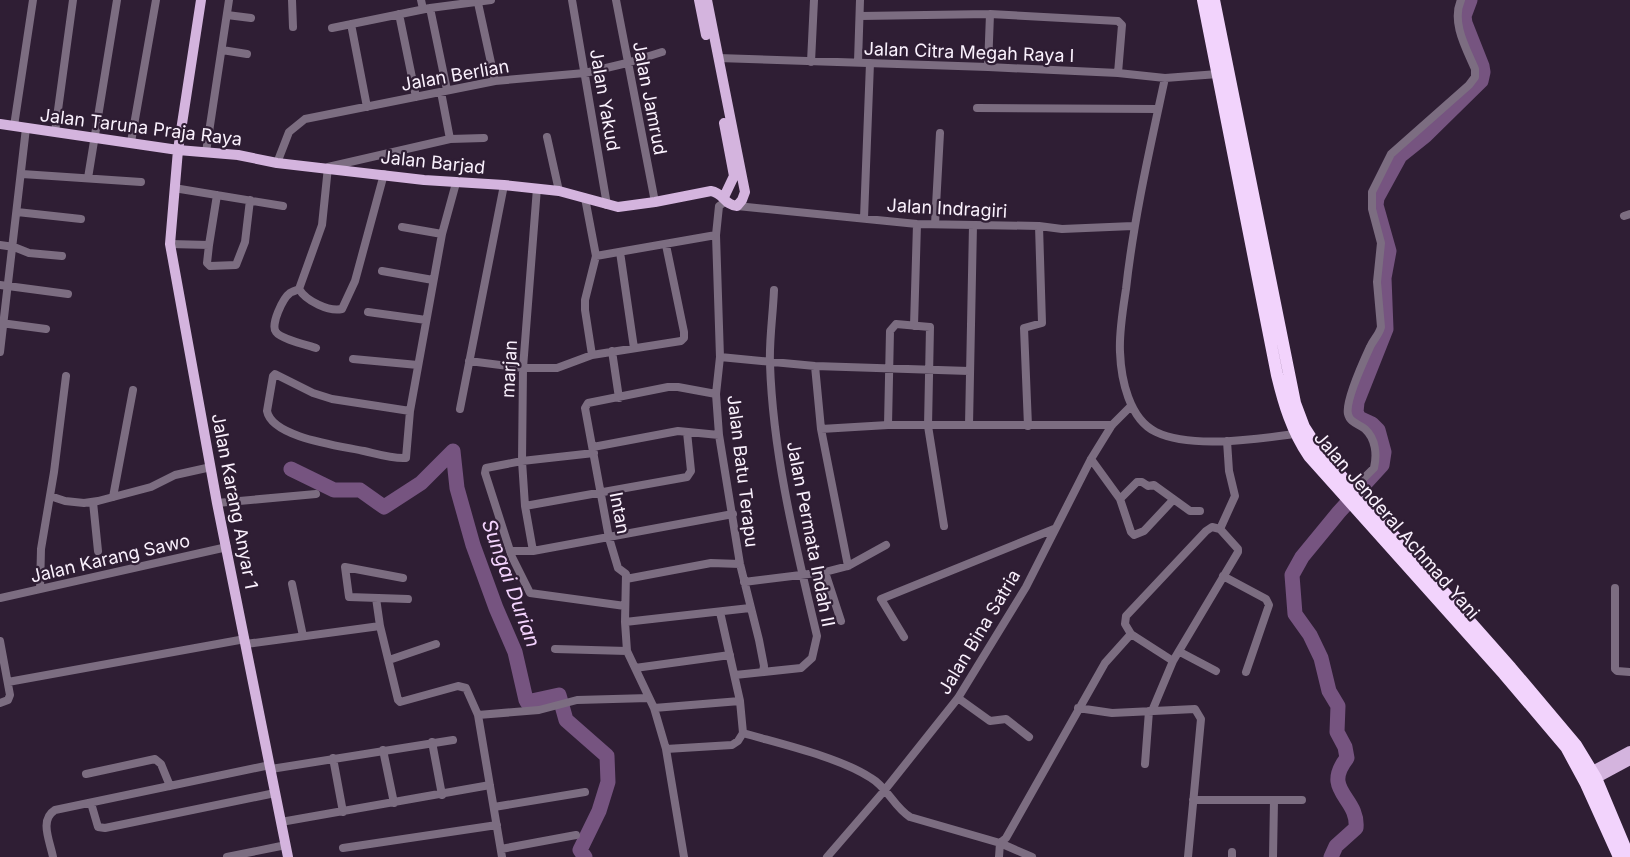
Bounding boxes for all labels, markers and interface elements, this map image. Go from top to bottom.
street label: Jalan Citra Megah Raya I [863,38,1075,66]
street label: Jalan Jamrud [629,39,671,157]
street label: Jalan Yakud [586,47,624,153]
street label: Jalan Berlian [399,55,511,95]
street label: Jalan Taruna Praja Raya [39,104,243,150]
street label: Jalan Barjad [380,146,486,178]
street label: Jalan Indragiri [886,194,1008,222]
street label: marjan [497,339,521,399]
street label: Jalan Batu Terapu [723,394,763,548]
street label: Jalan Karang Anyar 1 [208,411,262,591]
street label: Jalan Jenderal Achmad Yani [1310,427,1484,623]
street label: Jalan Permata Indah II [783,439,839,629]
street label: Intan [606,490,634,536]
water label: Sungai Durian [477,516,545,650]
street label: Jalan Karang Sawo [28,529,192,587]
street label: Jalan Bina Satria [934,566,1024,698]

